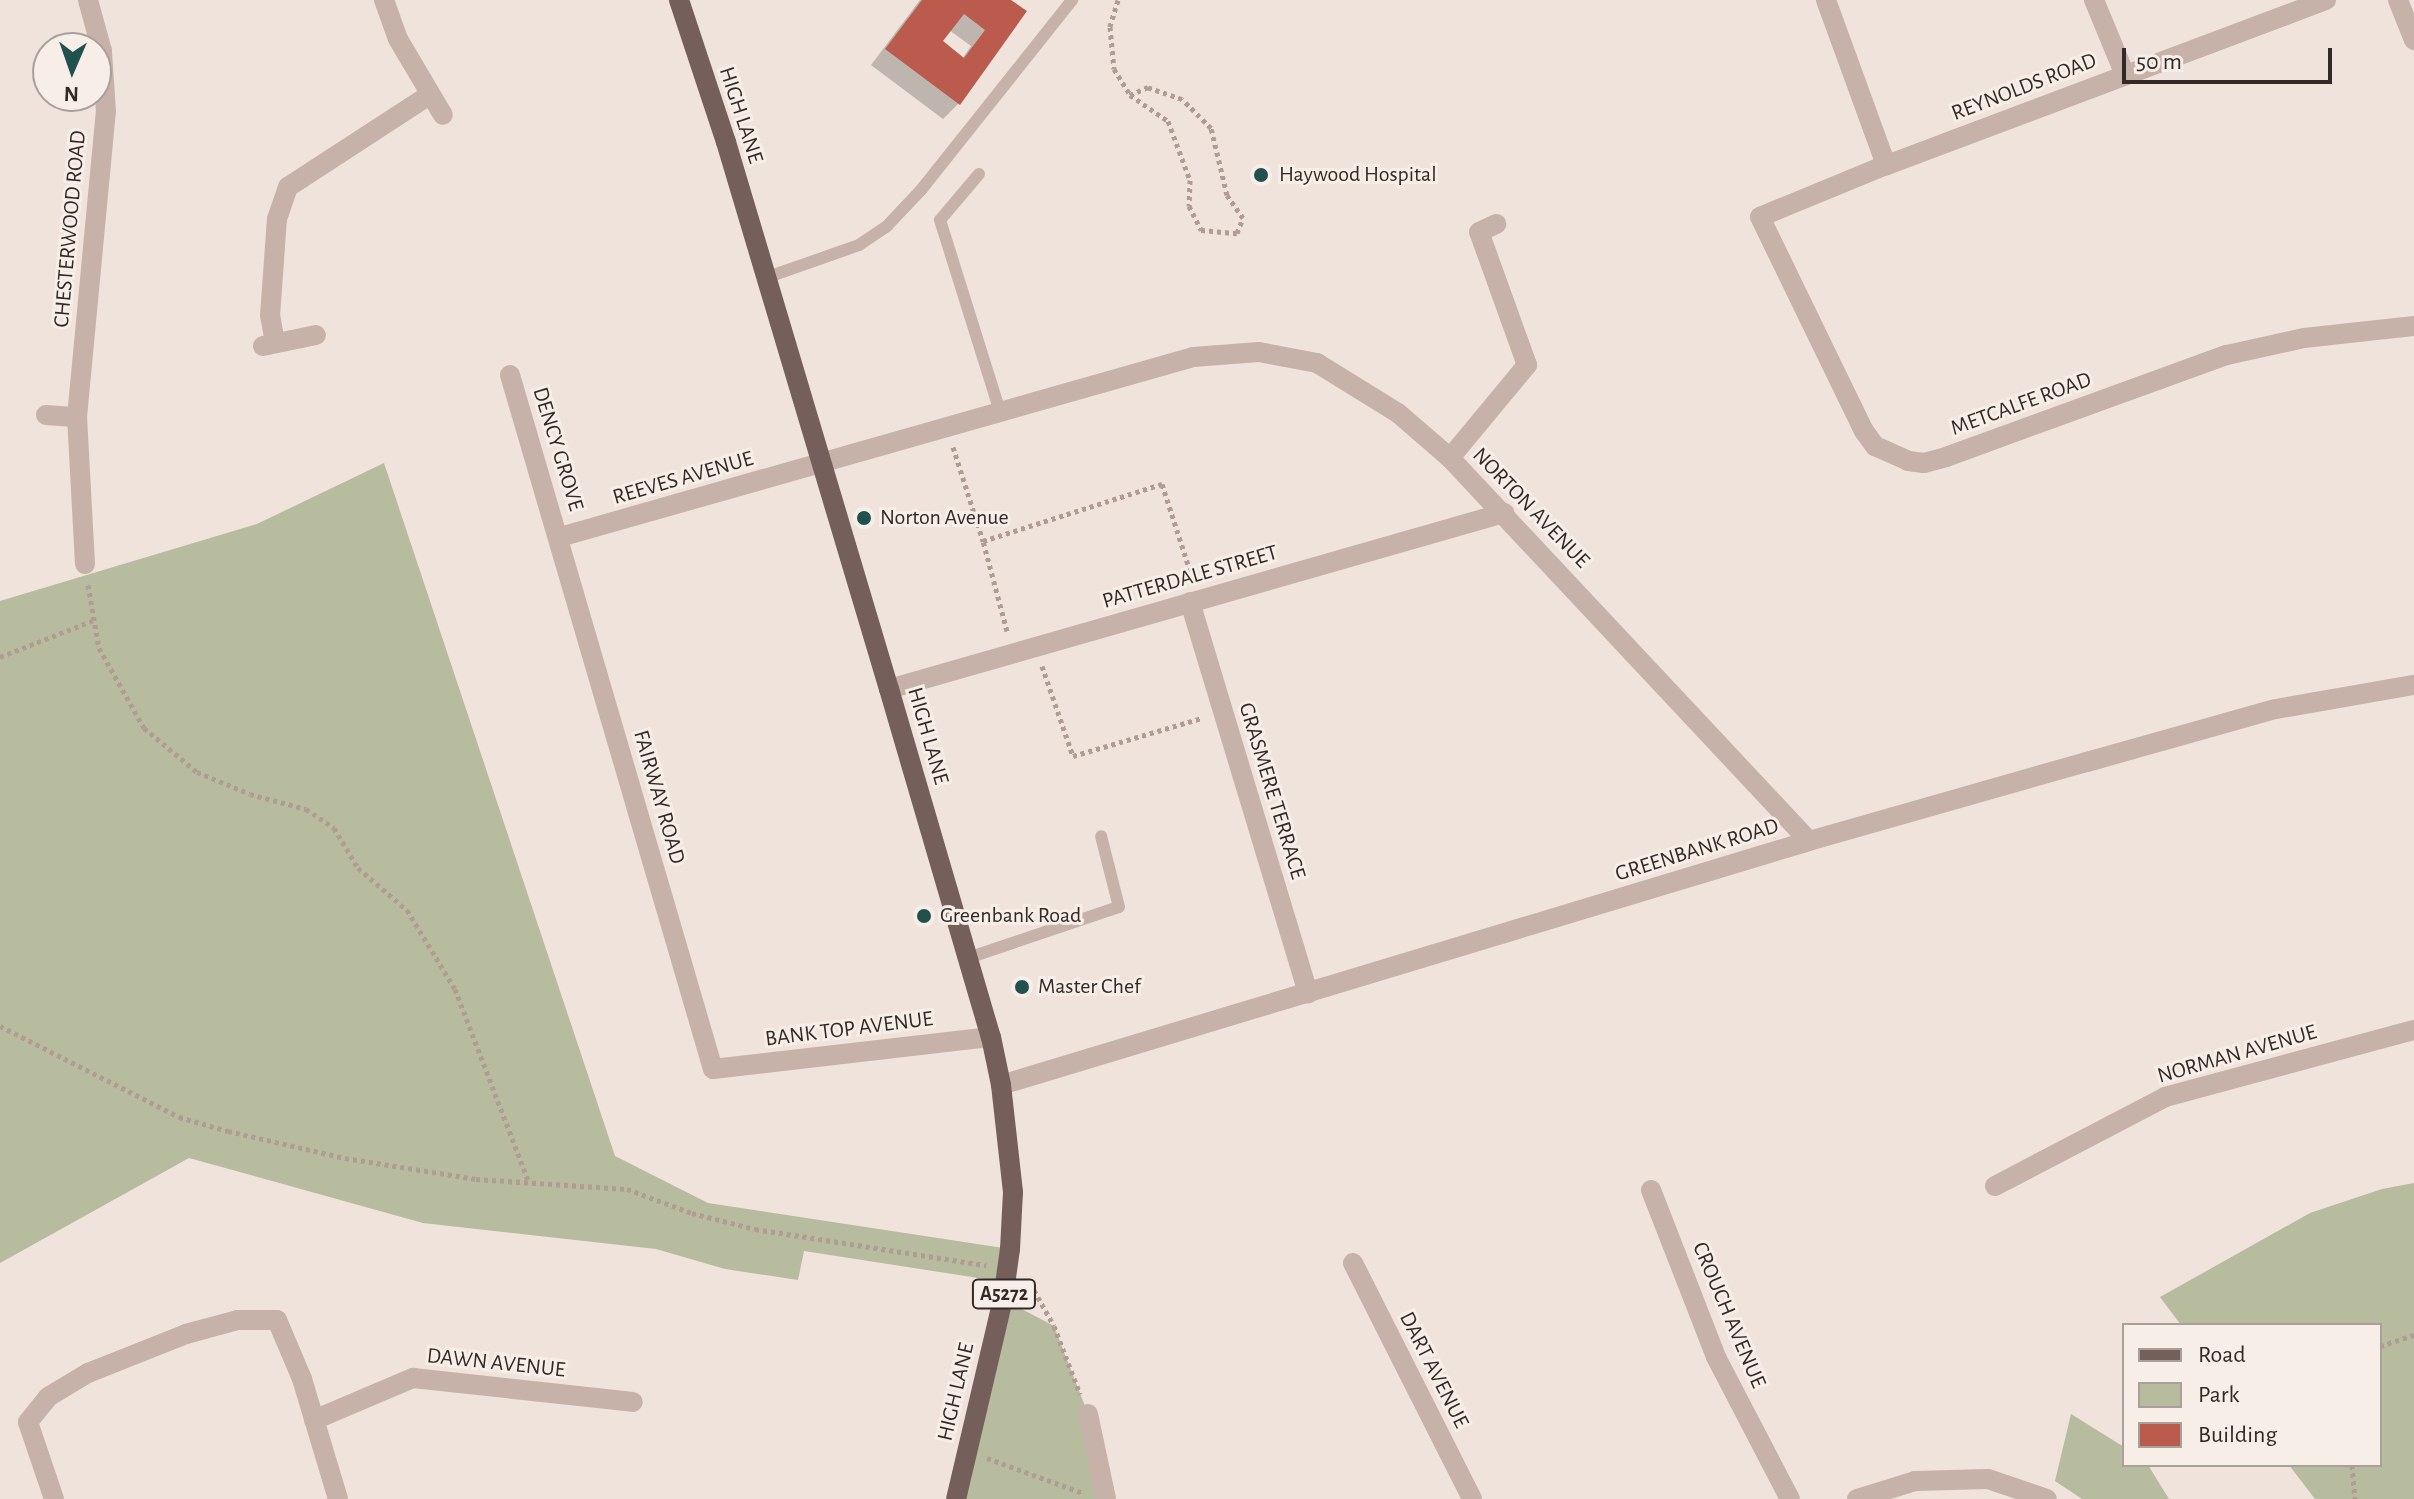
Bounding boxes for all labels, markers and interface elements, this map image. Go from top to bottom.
north arrow [32,32,112,112]
scale bar [2126,32,2336,82]
street label: REYNOLDS ROAD [1948,47,2100,127]
text: 50 m [2136,50,2182,74]
street label: HIGH LANE [713,63,769,167]
text: N [63,83,79,105]
street label: CHESTERWOOD ROAD [48,129,92,329]
place label: Haywood Hospital [1279,162,1437,188]
marker: Haywood Hospital [1250,164,1272,186]
street label: METCALFE ROAD [1947,366,2095,442]
street label: DENCY GROVE [527,384,589,514]
street label: NORTON AVENUE [1467,442,1595,574]
street label: REEVES AVENUE [610,445,756,511]
place label: Norton Avenue [880,505,1009,531]
marker: Norton Avenue [855,509,873,527]
street label: PATTERDALE STREET [1099,539,1281,615]
street label: HIGH LANE [902,684,954,788]
street label: GRASMERE TERRACE [1233,700,1311,882]
street label: FAIRWAY ROAD [627,727,691,867]
street label: GREENBANK ROAD [1612,813,1782,887]
place label: Greenbank Road [940,903,1082,929]
marker: Greenbank Road [915,907,933,925]
place label: Master Chef [1038,974,1141,1000]
marker: Master Chef [1013,978,1031,996]
street label: BANK TOP AVENUE [764,1006,934,1052]
street label: NORMAN AVENUE [2154,1019,2320,1089]
street label: CROUCH AVENUE [1686,1238,1772,1392]
road number: A5272 [970,1278,1038,1310]
street label: DART AVENUE [1393,1307,1475,1433]
legend [2122,1323,2382,1467]
street label: HIGH LANE [932,1340,980,1444]
street label: DAWN AVENUE [425,1343,567,1383]
text: Road [2198,1343,2246,1367]
text: Park [2198,1383,2239,1407]
text: Building [2198,1423,2277,1447]

